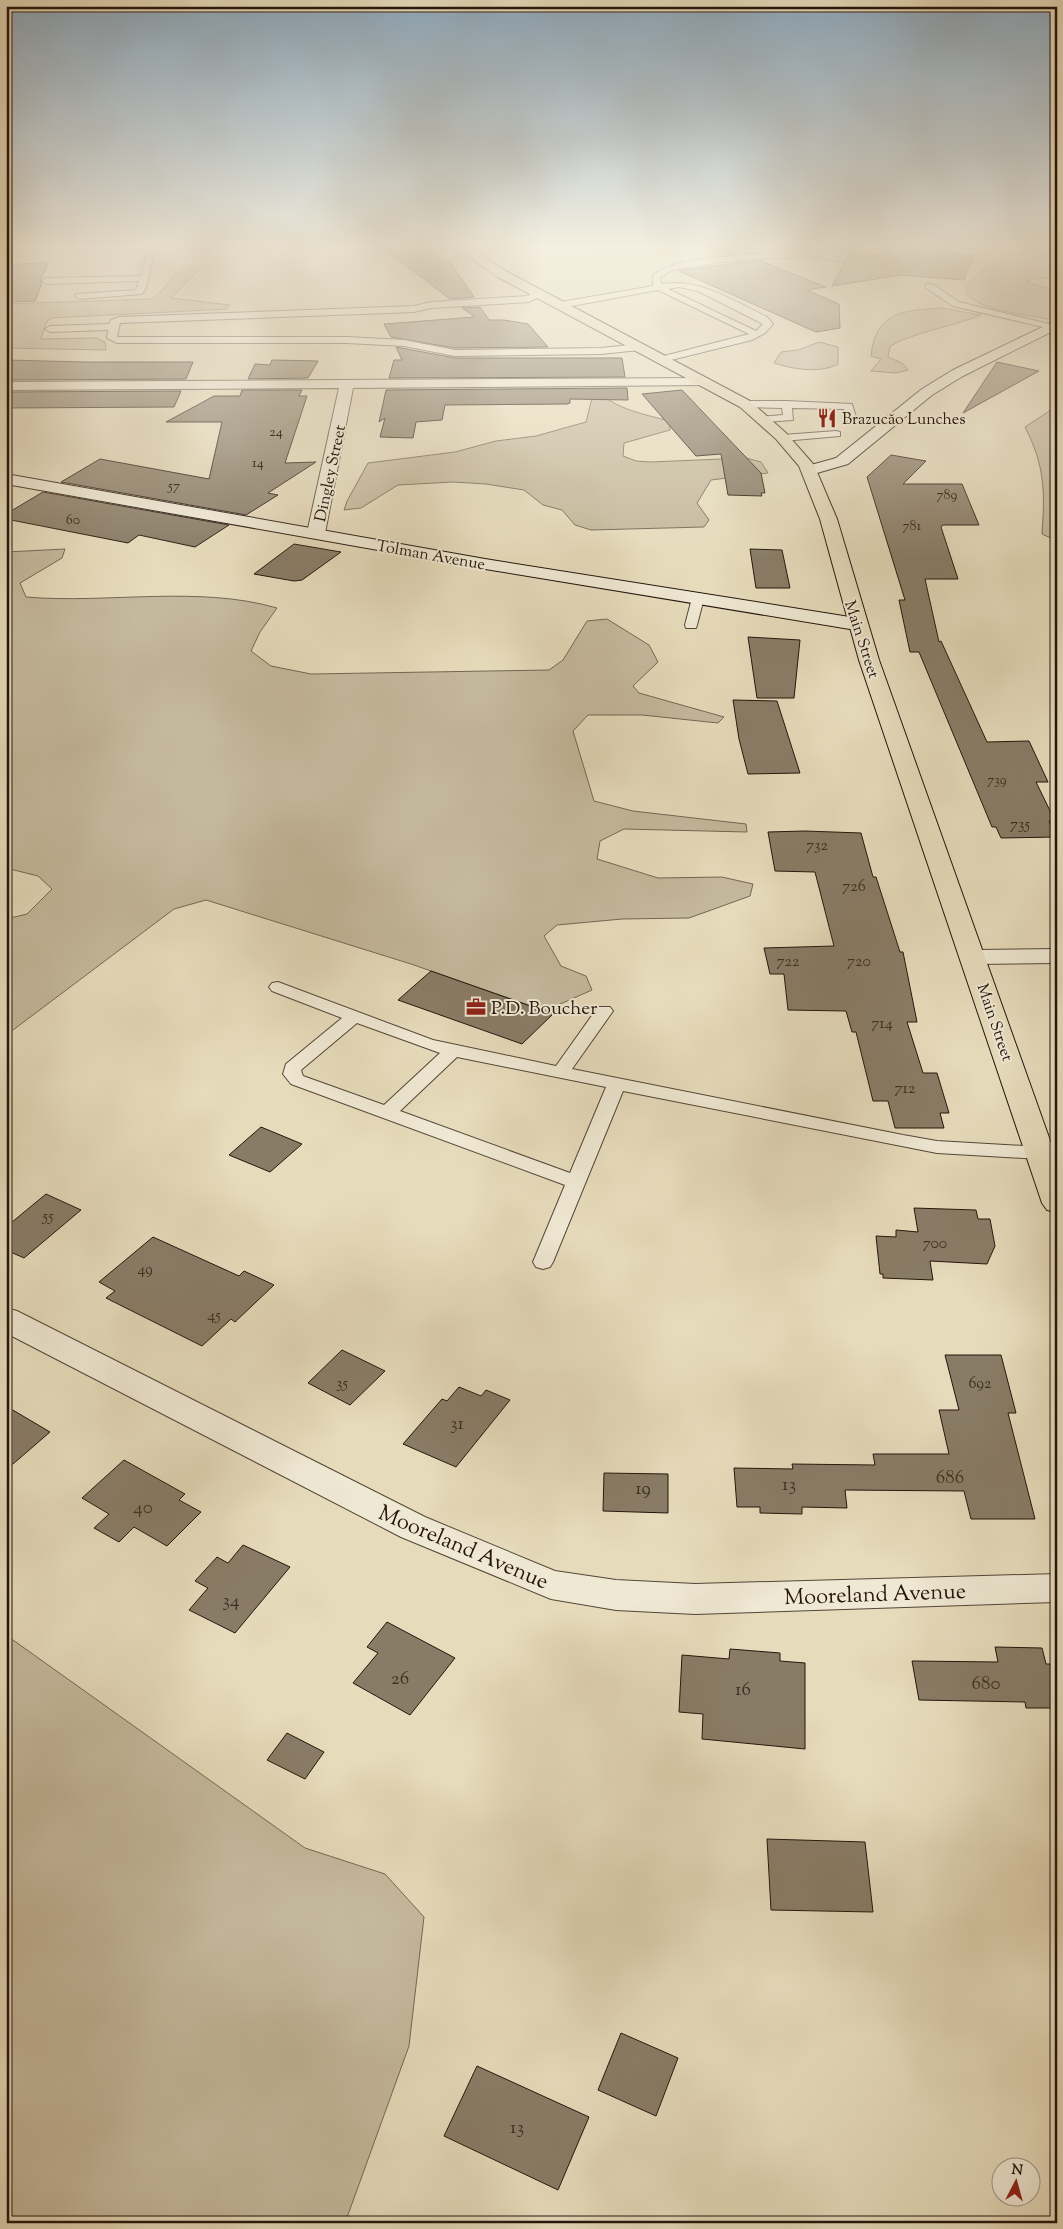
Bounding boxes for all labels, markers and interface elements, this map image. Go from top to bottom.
restaurant icon: Brazucăo Lunches [816,407,838,429]
place label: Brazucăo Lunches [842,409,966,432]
street label: Dingley Street [310,422,353,524]
house number: 24 [269,423,283,443]
house number: 14 [252,454,264,474]
house number: 57 [167,477,180,497]
house number: 789 [937,486,958,506]
house number: 60 [66,511,80,531]
house number: 781 [903,517,922,537]
street label: Tolman Avenue [374,536,487,577]
street label: Main Street [837,598,884,682]
house number: 739 [987,771,1007,791]
house number: 735 [1010,814,1031,837]
house number: 732 [806,835,828,858]
house number: 726 [842,876,866,899]
house number: 722 [777,951,800,974]
house number: 720 [847,951,871,974]
street label: Main Street [970,981,1018,1065]
office icon: P.D. Boucher [465,996,487,1018]
place label: P.D. Boucher [491,996,597,1023]
house number: 714 [871,1013,893,1036]
house number: 712 [895,1078,916,1101]
house number: 55 [41,1206,54,1229]
house number: 700 [923,1233,947,1256]
house number: 49 [137,1259,153,1282]
house number: 45 [207,1305,221,1328]
house number: 35 [336,1373,348,1396]
house number: 692 [968,1373,992,1396]
house number: 31 [450,1411,465,1438]
house number: 686 [936,1465,964,1492]
house number: 13 [782,1472,796,1499]
house number: 19 [635,1476,651,1503]
house number: 40 [133,1495,153,1522]
street label: Mooreland Avenue [373,1498,553,1599]
street label: Mooreland Avenue [784,1577,967,1615]
house number: 34 [222,1588,240,1615]
house number: 26 [391,1666,409,1693]
house number: 680 [972,1671,1001,1698]
house number: 16 [735,1677,751,1704]
house number: 13 [510,2115,524,2142]
north arrow [990,2156,1040,2206]
text: N [1011,2161,1024,2182]

